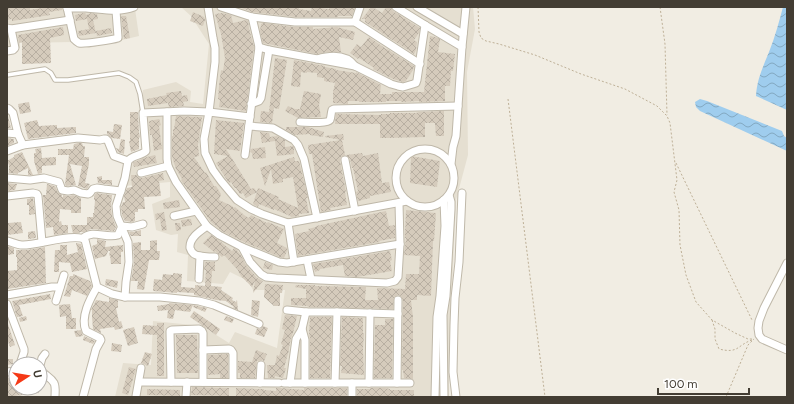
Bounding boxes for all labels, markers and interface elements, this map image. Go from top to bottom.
north arrow [8,356,48,396]
text: U [30,369,45,379]
scale bar [658,370,749,396]
text: 100 m [664,377,698,391]

